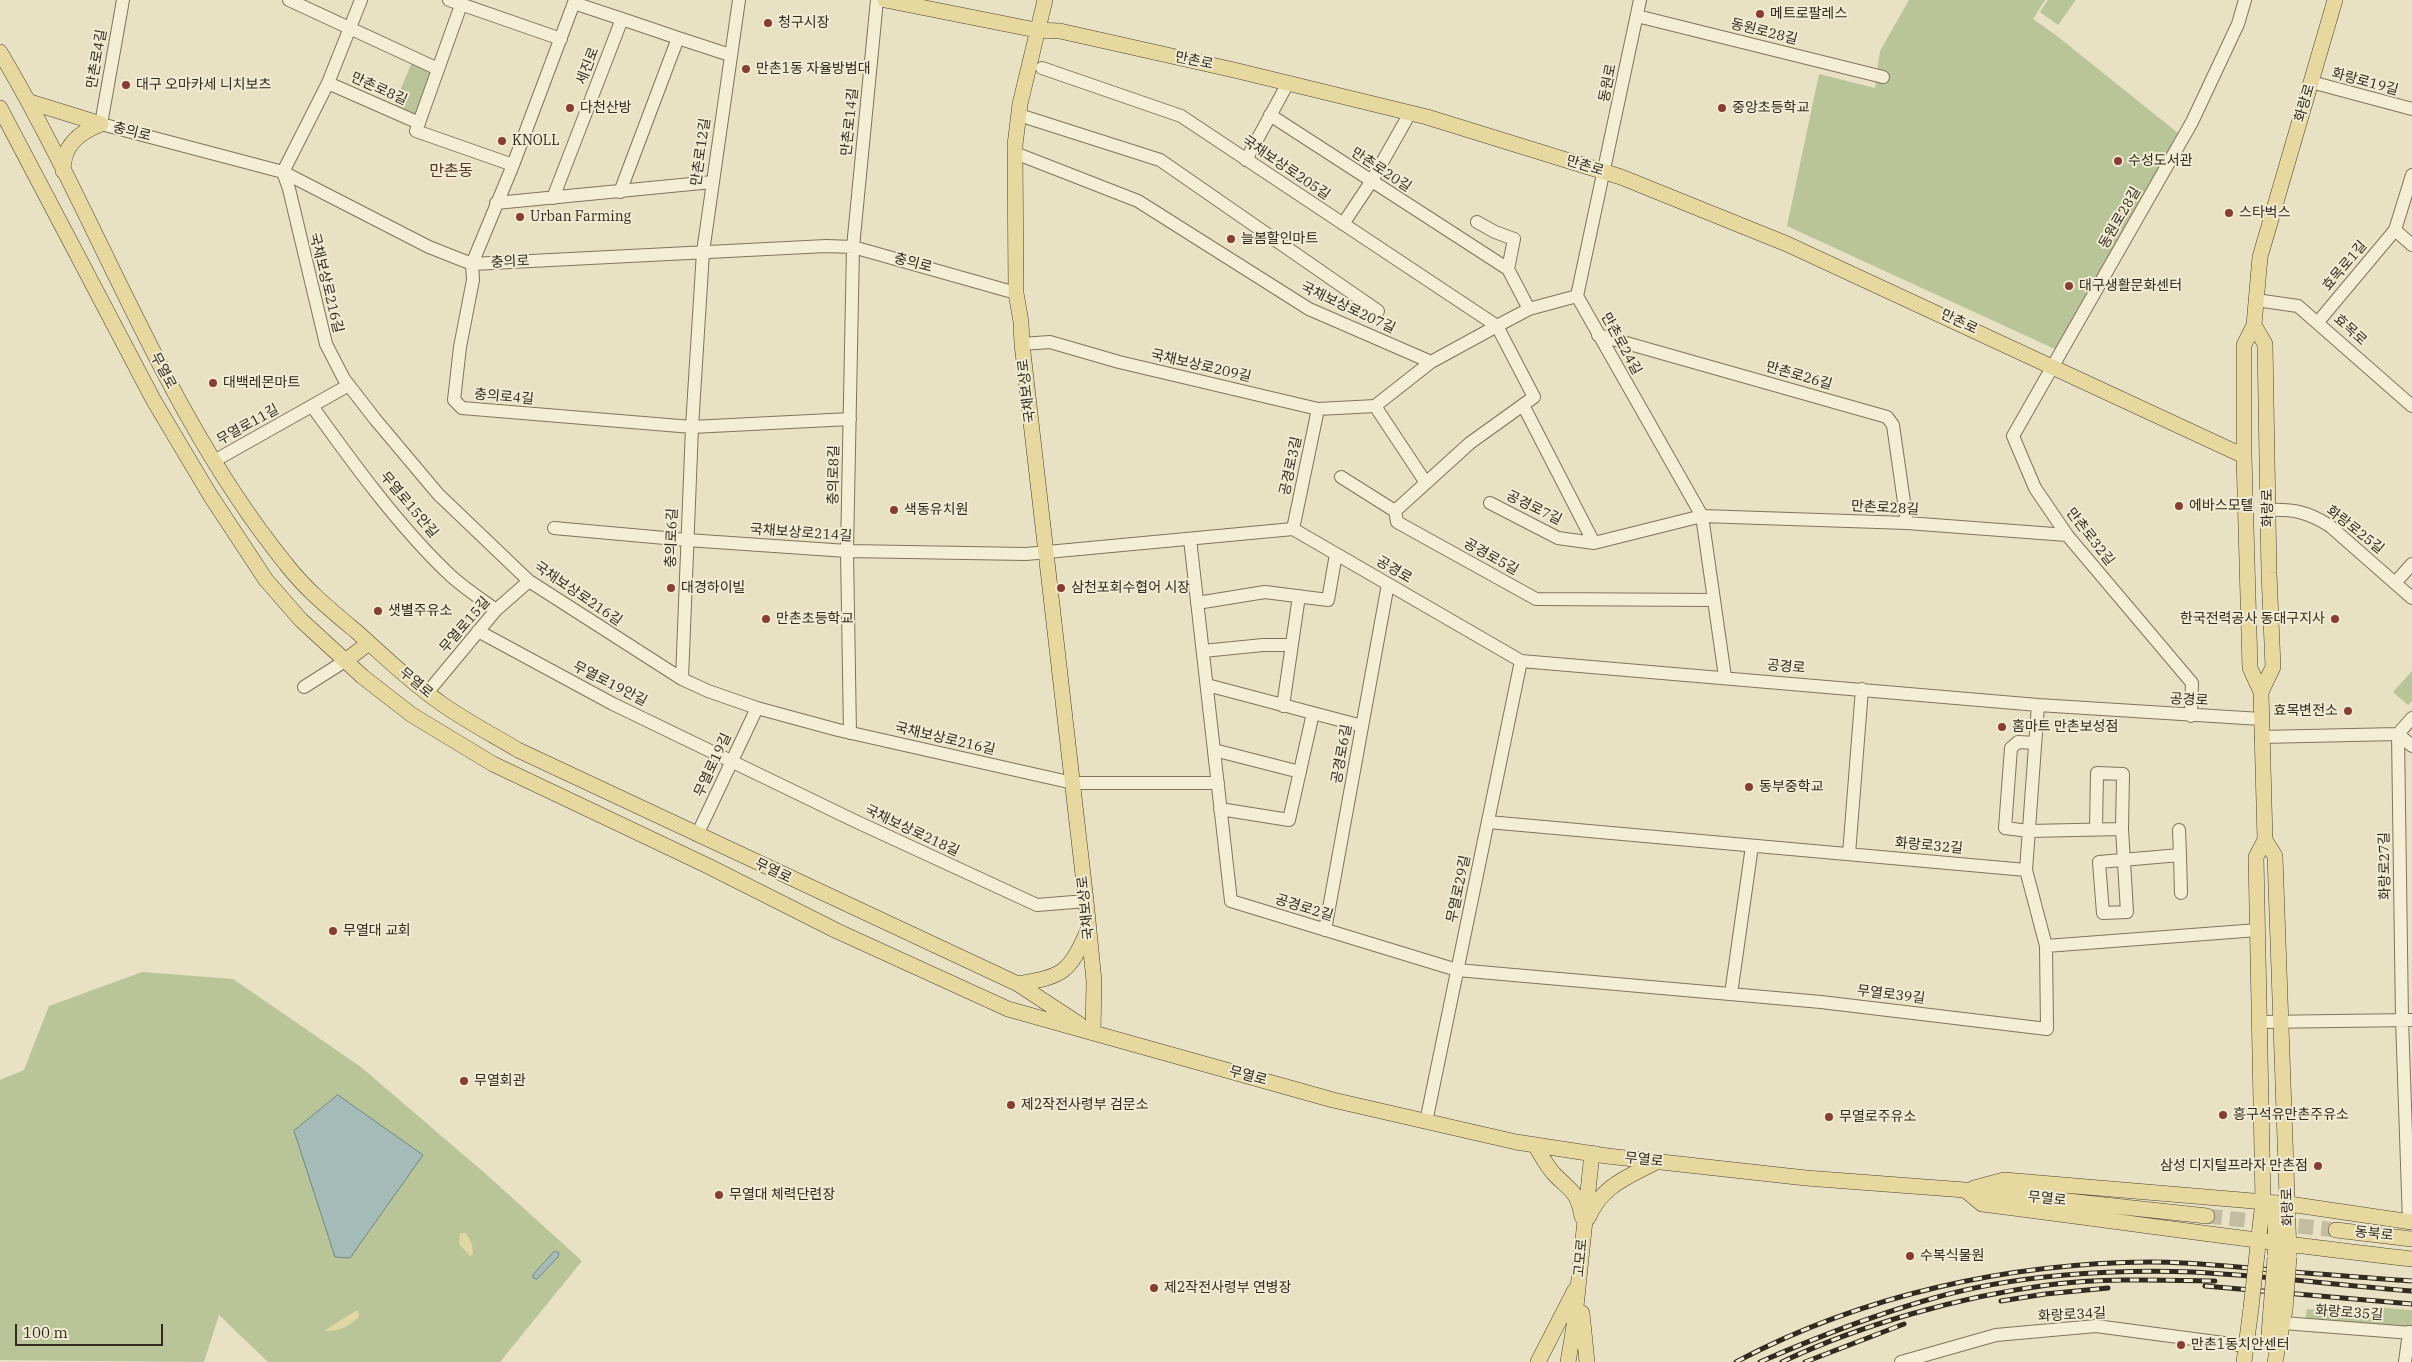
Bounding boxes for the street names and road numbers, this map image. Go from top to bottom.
street label: 동원로28길 [1729,16,1799,48]
street label: 만촌로4길 [84,28,110,90]
street label: 세진로 [573,45,603,87]
street label: 만촌로 [1173,49,1215,73]
street label: 동원로 [1596,62,1620,104]
street label: 화랑로19길 [2330,65,2400,99]
street label: 만촌로8길 [348,69,410,109]
street label: 화랑로 [2292,82,2318,124]
street label: 만촌로14길 [838,87,862,157]
street label: 만촌로12길 [688,117,714,187]
street label: 충의로 [111,119,153,145]
street label: 국채보상로205길 [1239,132,1333,204]
street label: 만촌로20길 [1348,144,1414,196]
street label: 만촌로 [1564,152,1606,180]
street label: 동원로28길 [2096,184,2144,252]
street label: 국채보상로216길 [305,231,347,335]
street label: 효목로1길 [2319,238,2371,294]
street label: 충의로 [892,250,934,276]
street label: 충의로 [490,253,530,271]
street label: 국채보상로207길 [1298,279,1398,337]
street label: 만촌로 [1938,306,1980,338]
street label: 만촌로24길 [1597,310,1645,378]
street label: 효목로 [2330,311,2370,349]
street label: 국채보상로209길 [1149,346,1253,386]
street label: 무열로 [147,350,179,392]
street label: 국채보상로 [1015,358,1039,424]
street label: 만촌로26길 [1764,359,1834,393]
street label: 충의로4길 [473,386,535,408]
street label: 무열로11길 [214,401,282,449]
street label: 공경로3길 [1277,435,1305,497]
street label: 충의로8길 [825,445,843,505]
street label: 무열로15안길 [376,468,442,542]
street label: 공경로7길 [1503,487,1565,529]
street label: 화랑로 [2259,489,2277,527]
street label: 만촌로28길 [1850,498,1920,518]
street label: 화랑로25길 [2323,502,2387,558]
street label: 만촌로32길 [2062,505,2118,569]
street label: 충의로6길 [663,508,681,568]
street label: 국채보상로214길 [749,521,853,545]
street label: 공경로5길 [1461,535,1521,579]
street label: 공경로 [1373,553,1415,587]
street label: 국채보상로216길 [531,558,625,630]
street label: 무열로15길 [436,594,494,656]
street label: 공경로 [1766,657,1806,677]
street label: 무열로19안길 [570,658,650,710]
street label: 무열로 [396,664,436,702]
street label: 공경로 [2169,691,2209,709]
street label: 국채보상로216길 [893,719,997,759]
street label: 공경로6길 [1329,723,1355,785]
street label: 무열로19길 [691,730,735,800]
street label: 국채보상로218길 [862,802,962,860]
street label: 화랑로27길 [2376,832,2394,900]
street label: 화랑로32길 [1894,835,1964,857]
street label: 무열로29길 [1444,854,1474,924]
street label: 무열로 [752,855,794,887]
street label: 국채보상로 [1074,875,1098,941]
street label: 공경로2길 [1273,891,1335,925]
street label: 무열로39길 [1856,982,1926,1008]
street label: 무열로 [1227,1063,1269,1089]
street label: 무열로 [1624,1150,1664,1170]
street label: 화랑로 [2279,1187,2297,1227]
street label: 무열로 [2027,1189,2067,1209]
street label: 동북로 [2354,1224,2394,1244]
street label: 고모로 [1571,1238,1591,1278]
street label: 화랑로35길 [2314,1302,2384,1324]
street label: 화랑로34길 [2037,1305,2107,1325]

